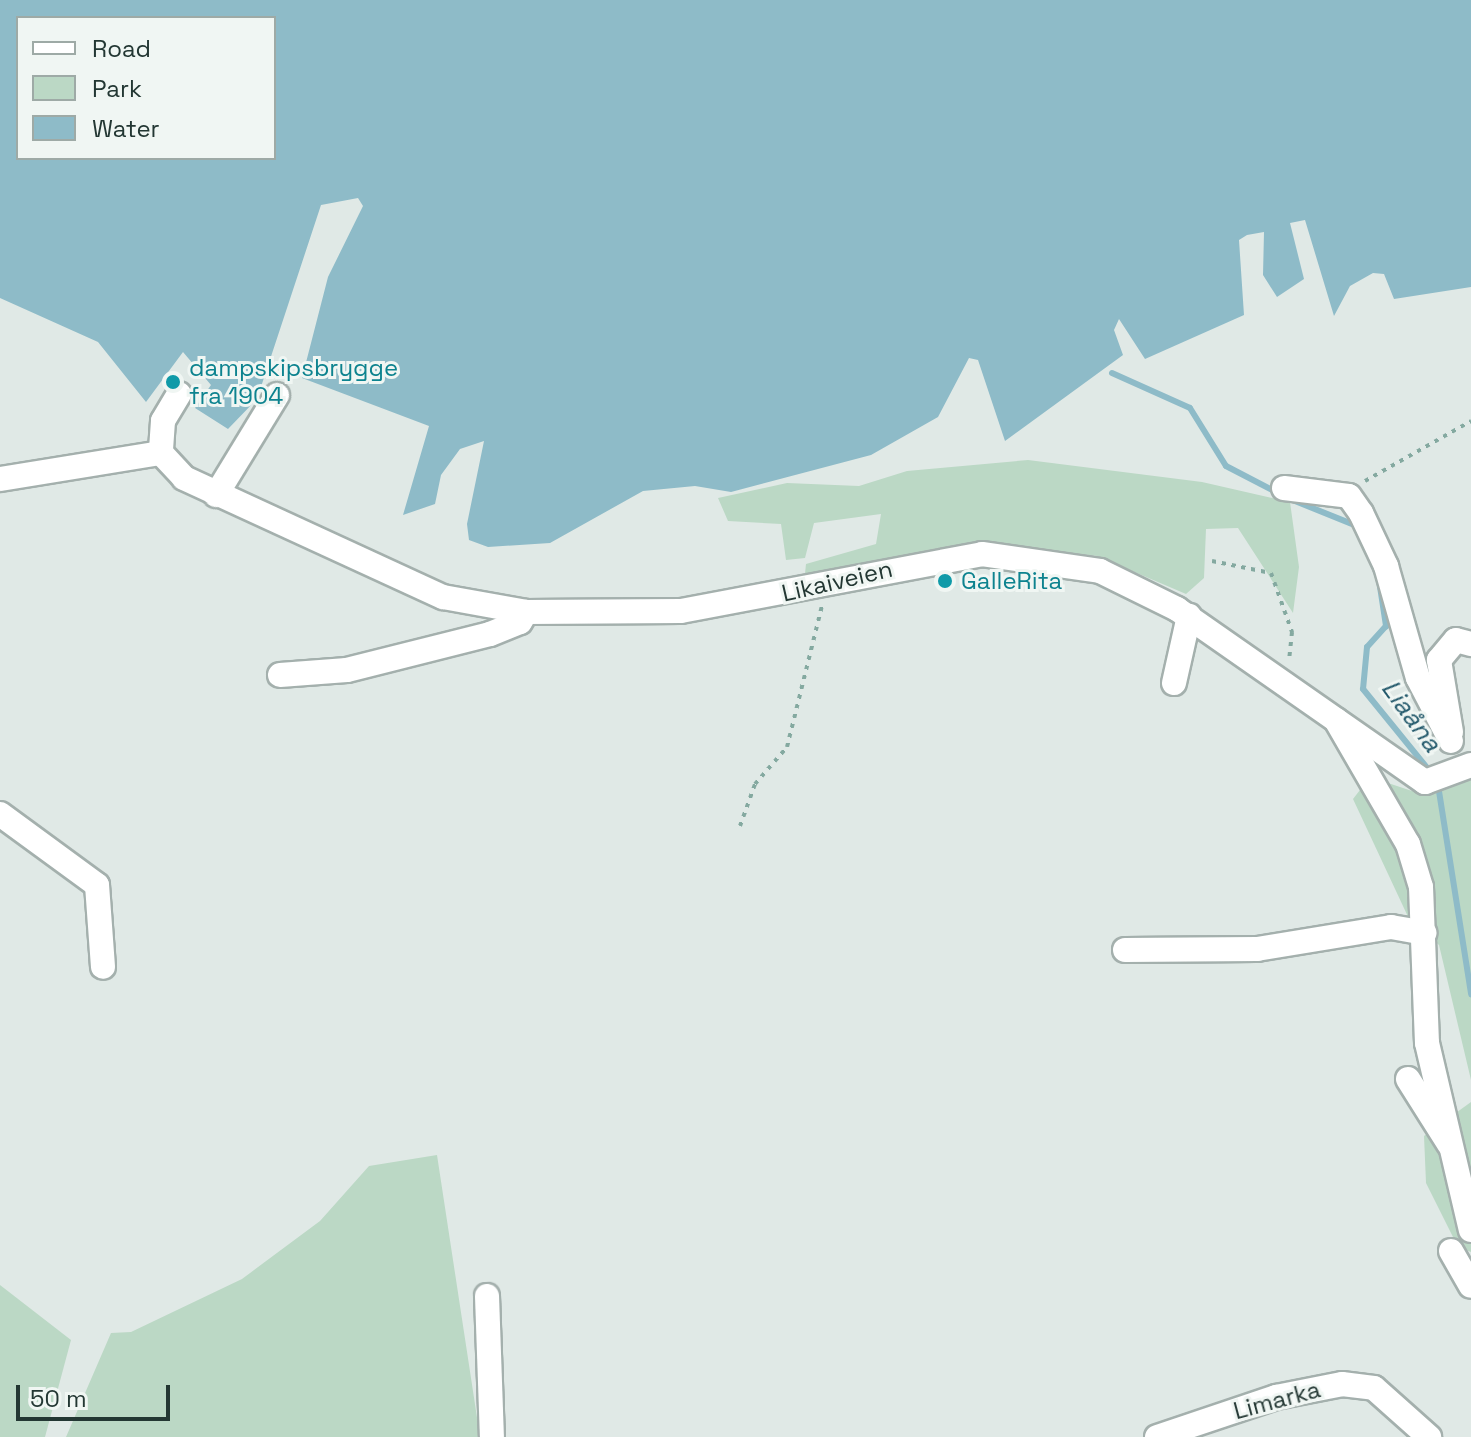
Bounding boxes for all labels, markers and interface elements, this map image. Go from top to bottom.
legend [16,16,276,160]
text: Road [92,33,151,64]
text: Park [92,73,142,104]
text: Water [92,113,160,144]
place label: dampskipsbrygge fra 1904 [189,354,398,410]
marker: dampskipsbrygge fra 1904 [164,373,182,391]
street label: Likaiveien [779,554,895,608]
place label: GalleRita [961,567,1062,595]
marker: GalleRita [936,572,954,590]
water label: Liaåna [1374,674,1448,758]
scale bar [20,1369,174,1419]
street label: Limarka [1230,1375,1324,1425]
text: 50 m [30,1383,87,1414]

